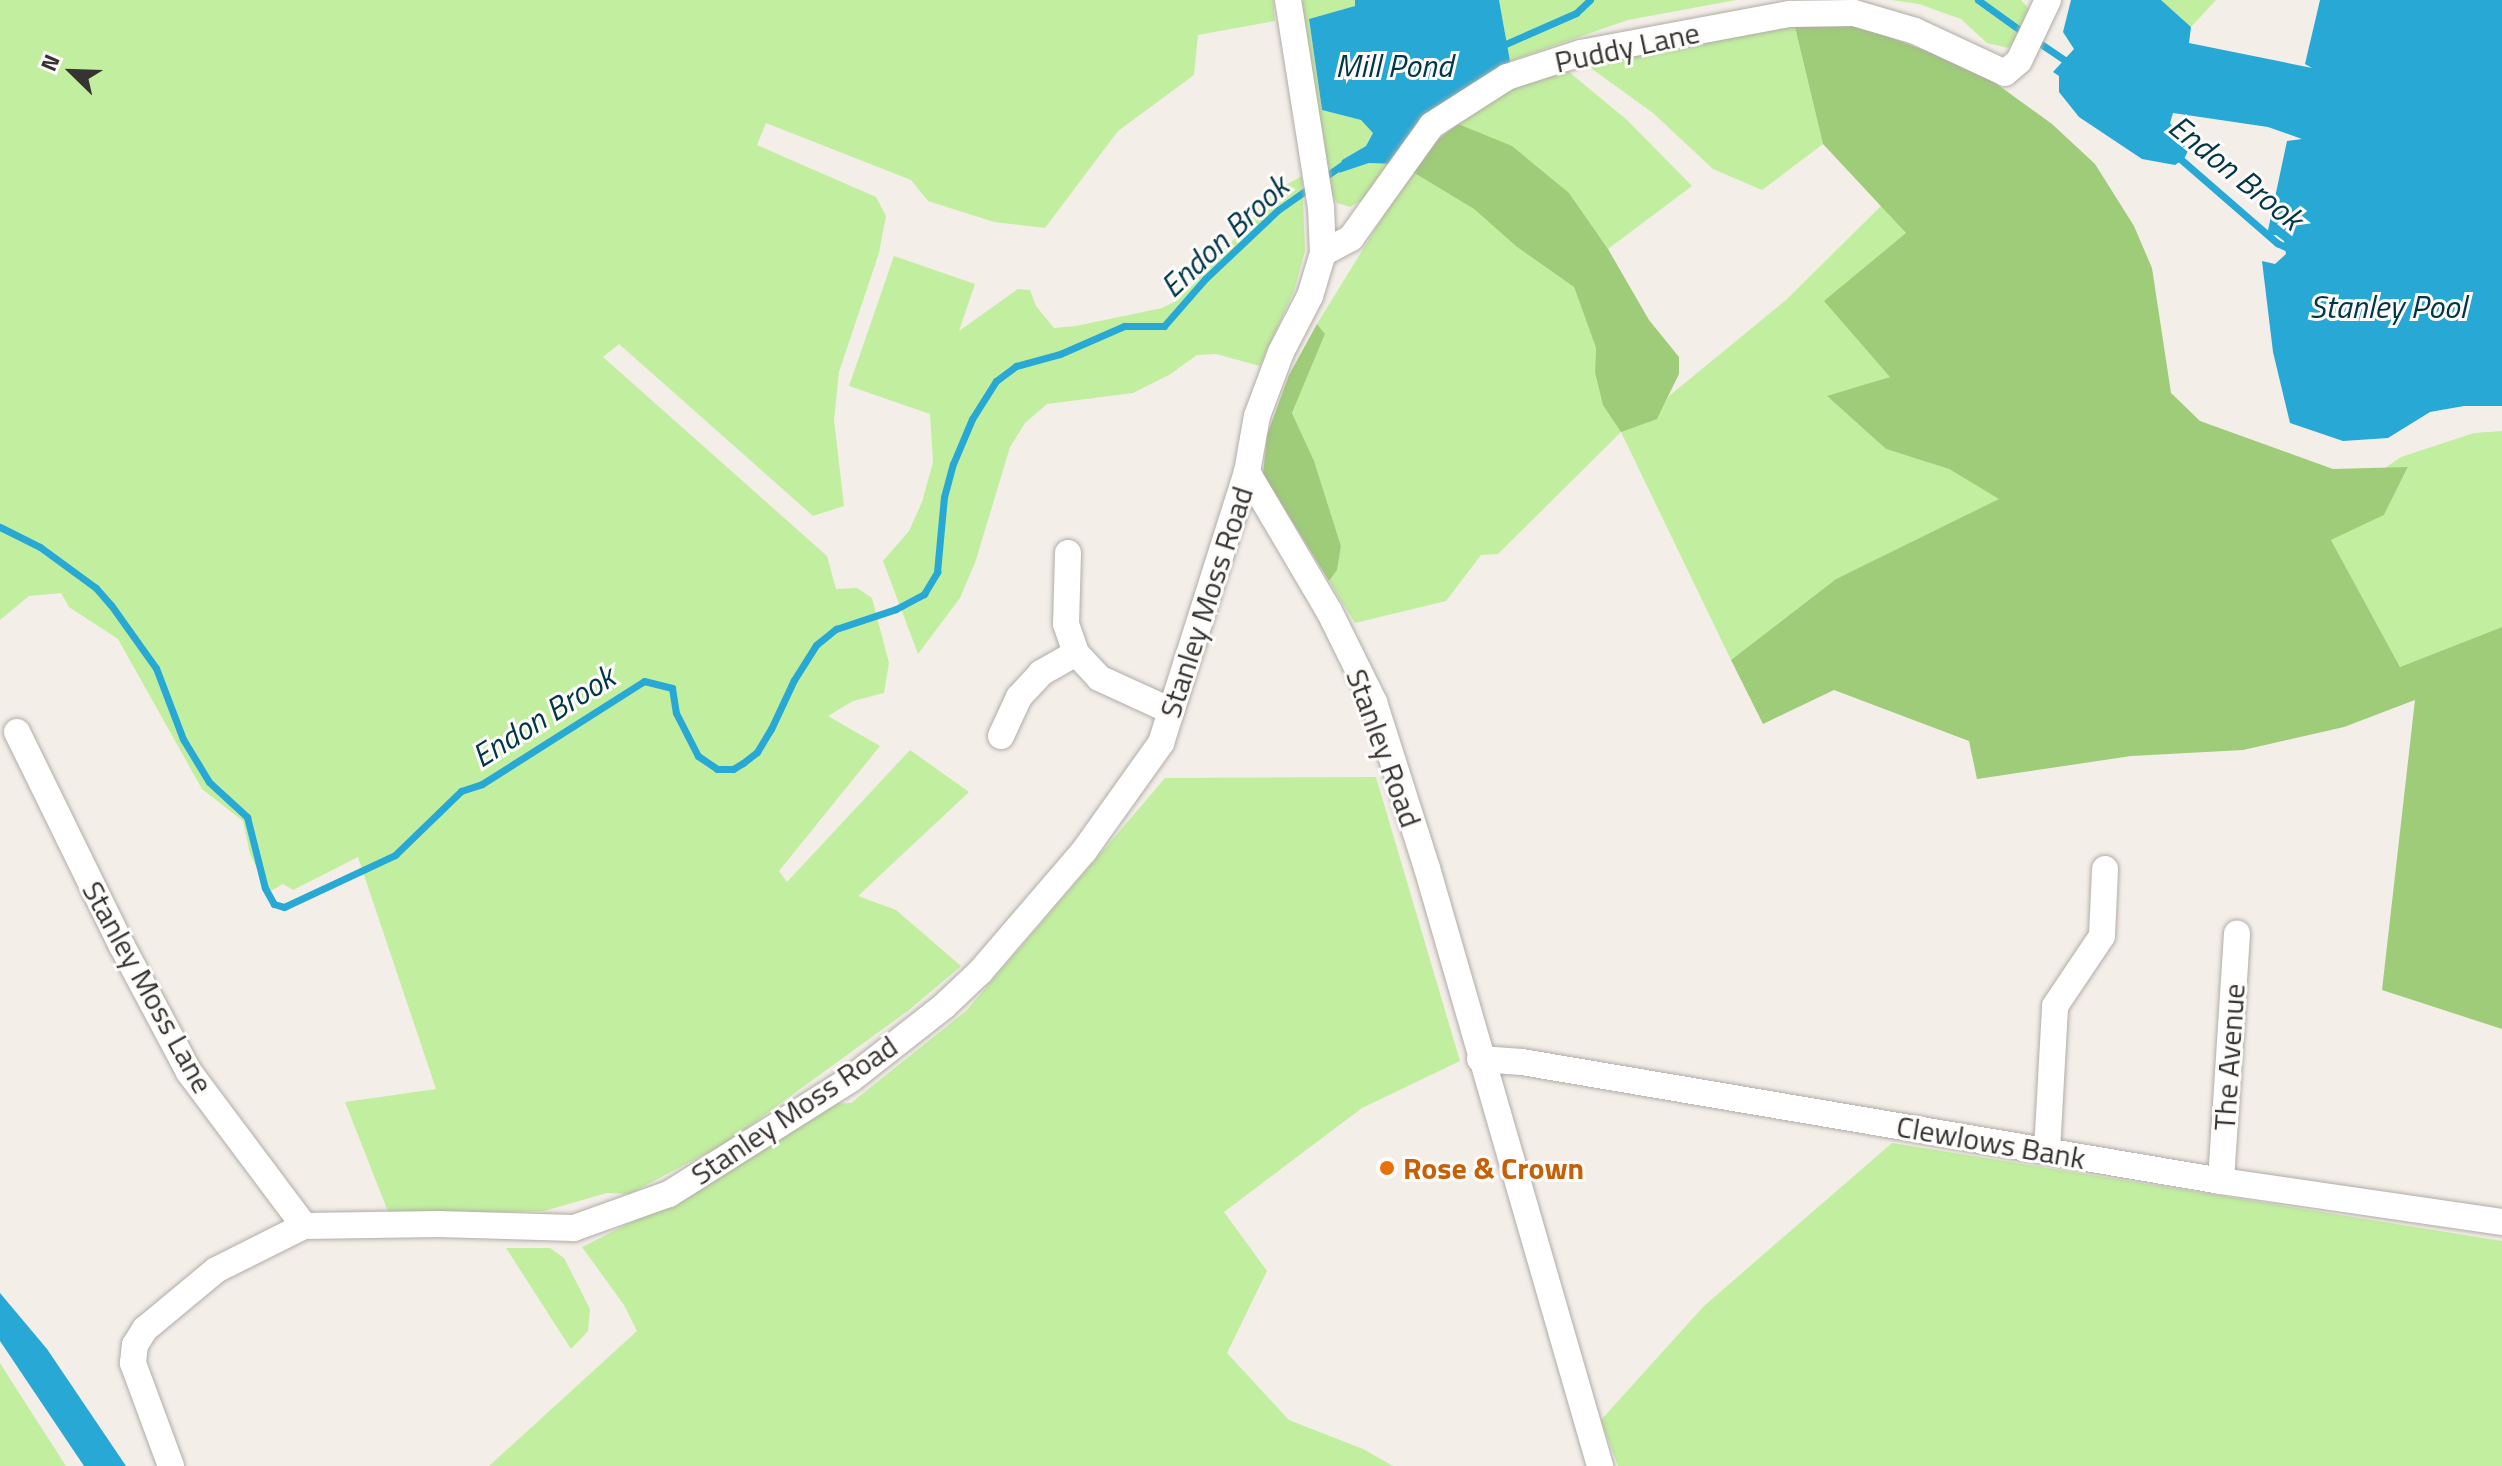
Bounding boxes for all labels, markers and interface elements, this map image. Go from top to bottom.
street label: Puddy Lane [1551,14,1703,80]
north arrow [32,32,112,112]
water label: Mill Pond [1335,46,1453,84]
text: N [31,49,69,76]
water label: Endon Brook [2161,106,2311,238]
water label: Endon Brook [1152,167,1296,305]
water label: Stanley Pool [2310,287,2466,325]
street label: Stanley Moss Road [1152,482,1260,722]
water label: Endon Brook [465,657,621,775]
street label: Stanley Road [1339,664,1429,832]
street label: Stanley Moss Lane [75,875,221,1099]
street label: The Avenue [2206,982,2252,1132]
street label: Stanley Moss Road [684,1028,904,1192]
street label: Clewlows Bank [1894,1108,2088,1176]
place label: Rose & Crown [1403,1150,1584,1186]
marker: Rose & Crown [1378,1159,1396,1177]

